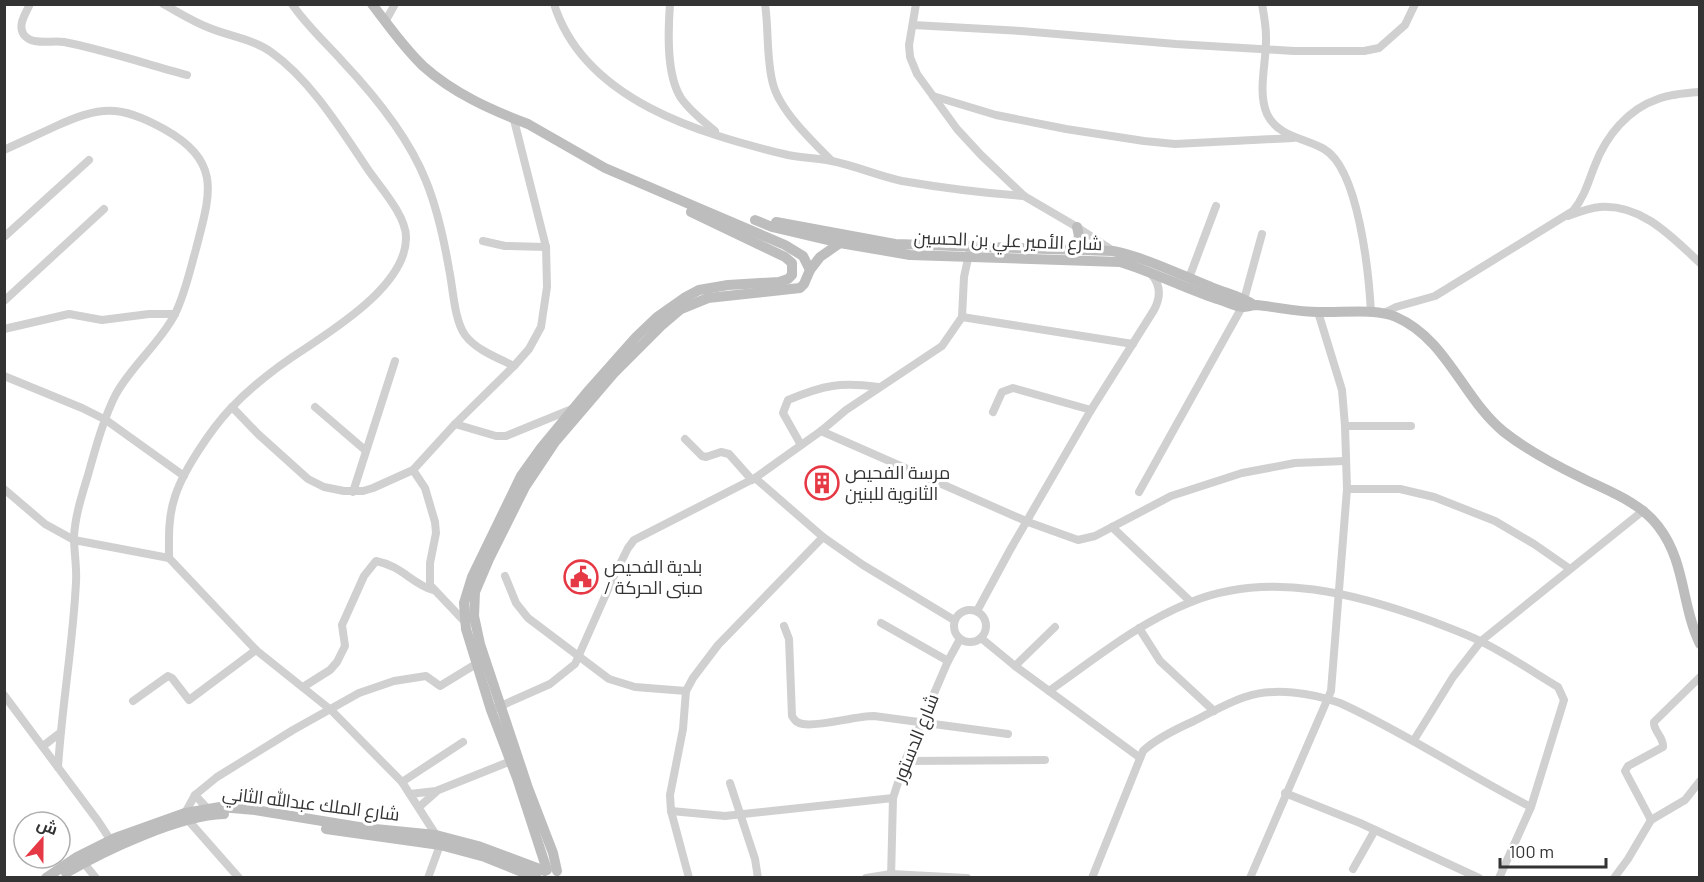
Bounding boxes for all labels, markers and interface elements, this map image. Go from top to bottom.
street label: شارع الأمير علي بن الحسين [913,226,1103,258]
place label: مرسة الفحيص الثانوية للبنين [845,461,950,505]
building icon: مرسة الفحيص الثانوية للبنين [804,465,840,501]
place label: بلدية الفحيص / مبنى الحركة [604,555,703,599]
public building icon: بلدية الفحيص / مبنى الحركة [563,559,599,595]
street label: شارع الدستور [887,690,945,787]
street label: شارع الملك عبدالله الثاني [221,781,401,829]
north arrow [12,810,72,870]
text: ش [34,813,61,839]
scale bar [1500,831,1606,869]
text: 100 m [1509,840,1554,862]

